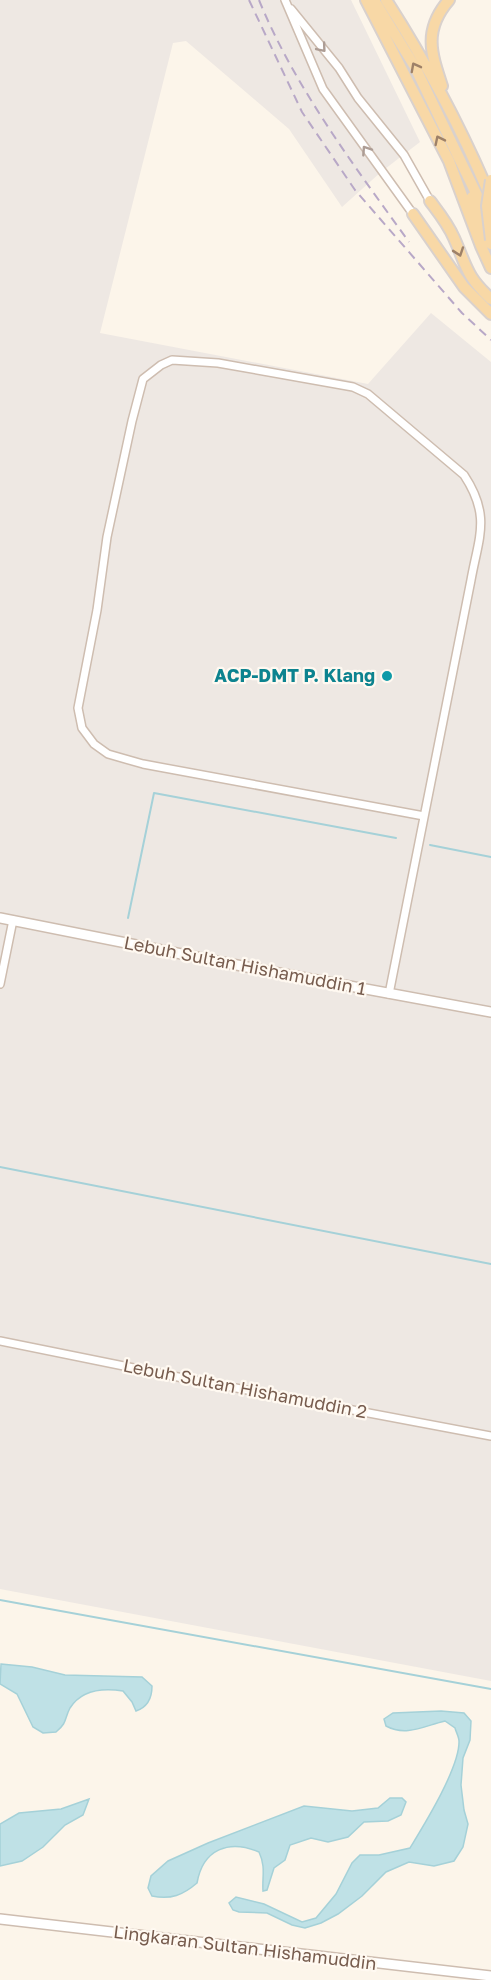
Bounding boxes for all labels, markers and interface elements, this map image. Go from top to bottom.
one-way arrow [315,41,326,52]
one-way arrow [410,62,422,73]
one-way arrow [434,135,446,146]
one-way arrow [362,146,373,157]
one-way arrow [452,246,464,257]
place label: ACP-DMT P. Klang [214,664,375,686]
marker: ACP-DMT P. Klang [380,669,394,683]
street label: Lebuh Sultan Hishamuddin 1 [122,931,368,999]
street label: Lebuh Sultan Hishamuddin 2 [121,1354,369,1422]
street label: Lingkaran Sultan Hishamuddin [112,1920,378,1974]

